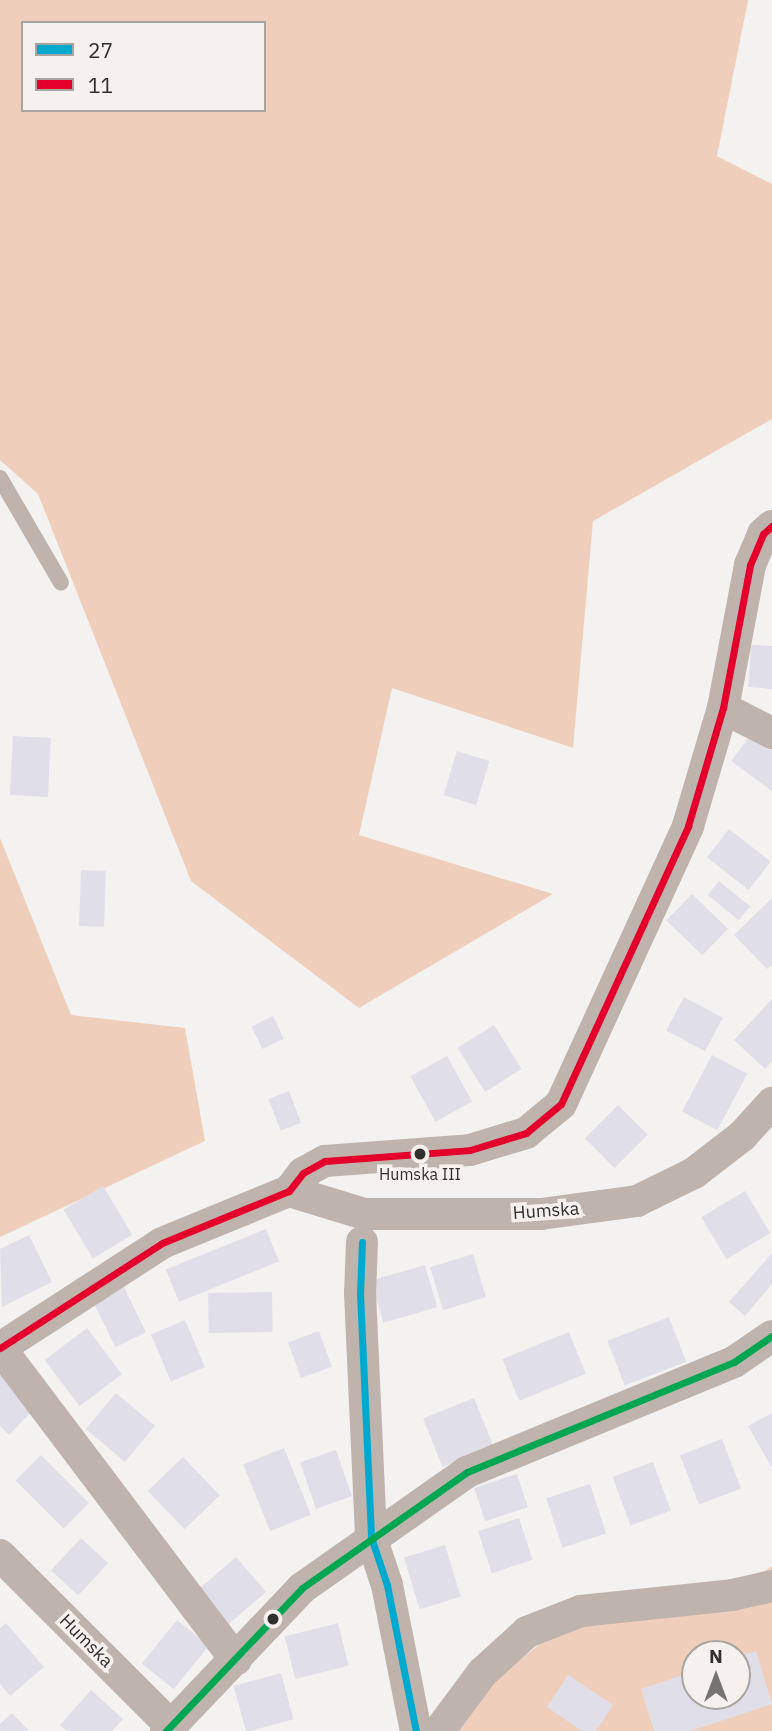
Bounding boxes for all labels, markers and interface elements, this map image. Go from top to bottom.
legend [21,21,266,112]
text: 27 [88,36,113,64]
text: 11 [88,71,113,99]
marker: Humska III [413,1147,427,1161]
place label: Humska III [379,1164,461,1184]
street label: Humska [512,1198,580,1224]
street label: Humska [55,1610,117,1672]
unlabelled marker [266,1612,280,1626]
north arrow [681,1640,751,1710]
text: N [709,1644,723,1668]

